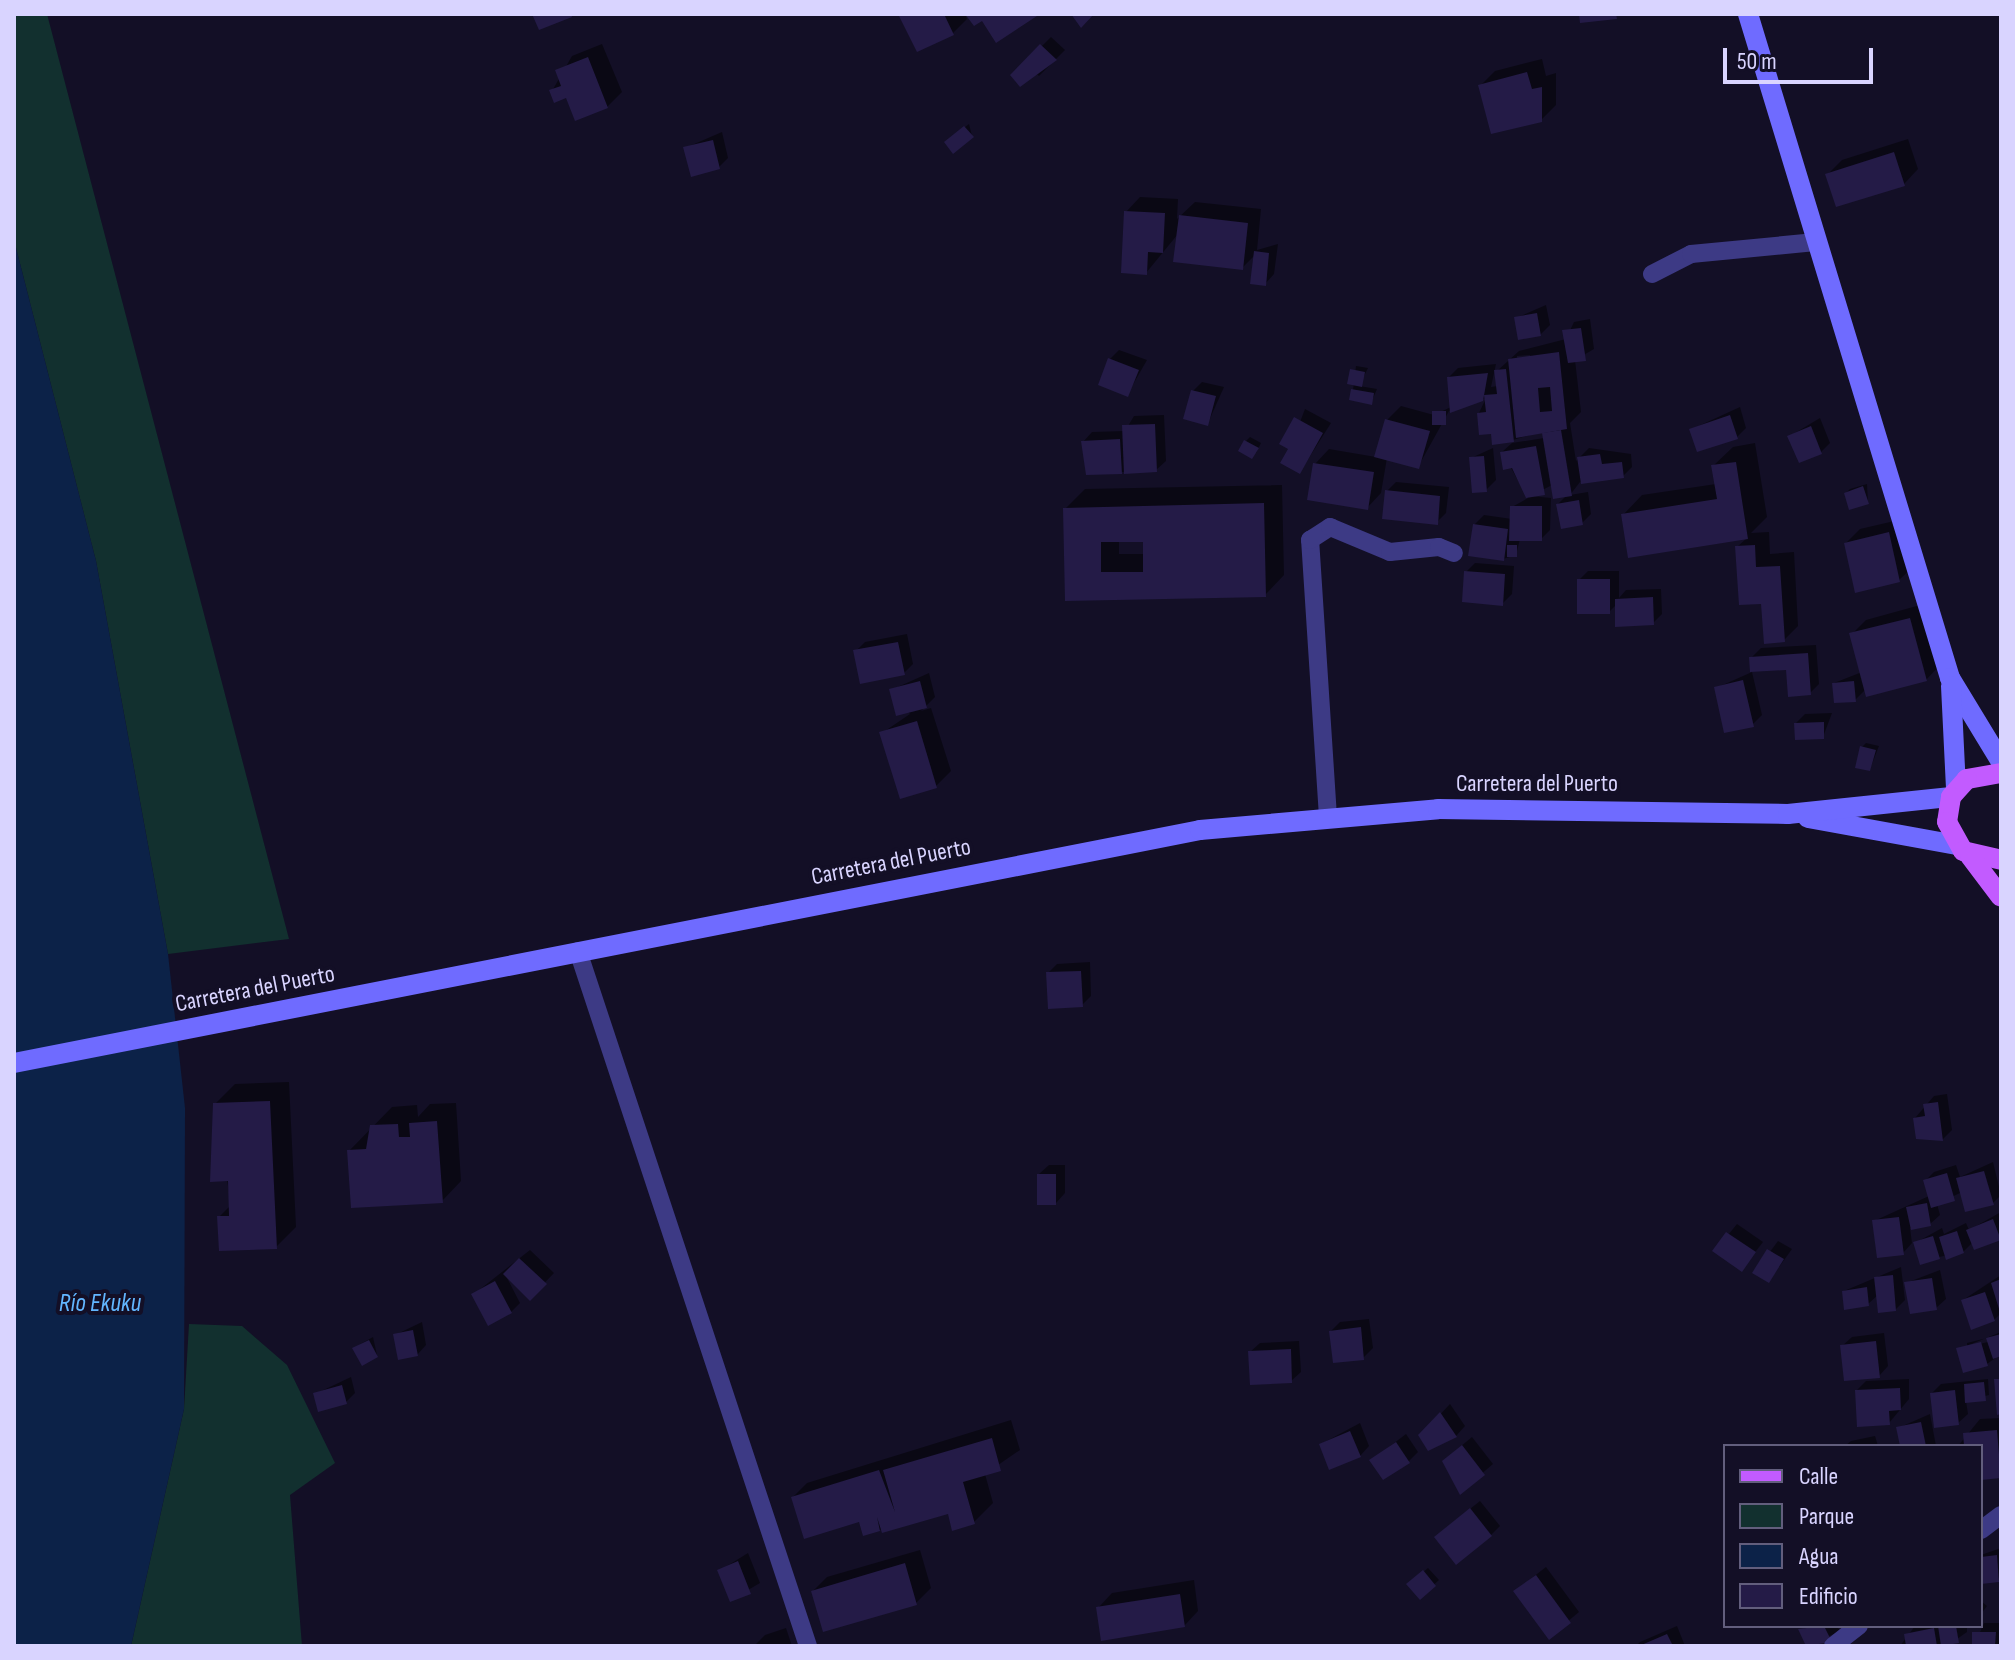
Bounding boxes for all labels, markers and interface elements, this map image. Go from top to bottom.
scale bar [1727,32,1877,82]
text: 50 m [1737,47,1777,76]
street label: Carretera del Puerto [1456,770,1618,798]
street label: Carretera del Puerto [809,832,973,892]
street label: Carretera del Puerto [173,959,337,1019]
water label: Río Ekuku [59,1288,141,1320]
legend [1723,1444,1983,1628]
text: Calle [1799,1462,1838,1491]
text: Parque [1799,1502,1854,1531]
text: Agua [1799,1542,1838,1571]
text: Edificio [1799,1582,1858,1611]

